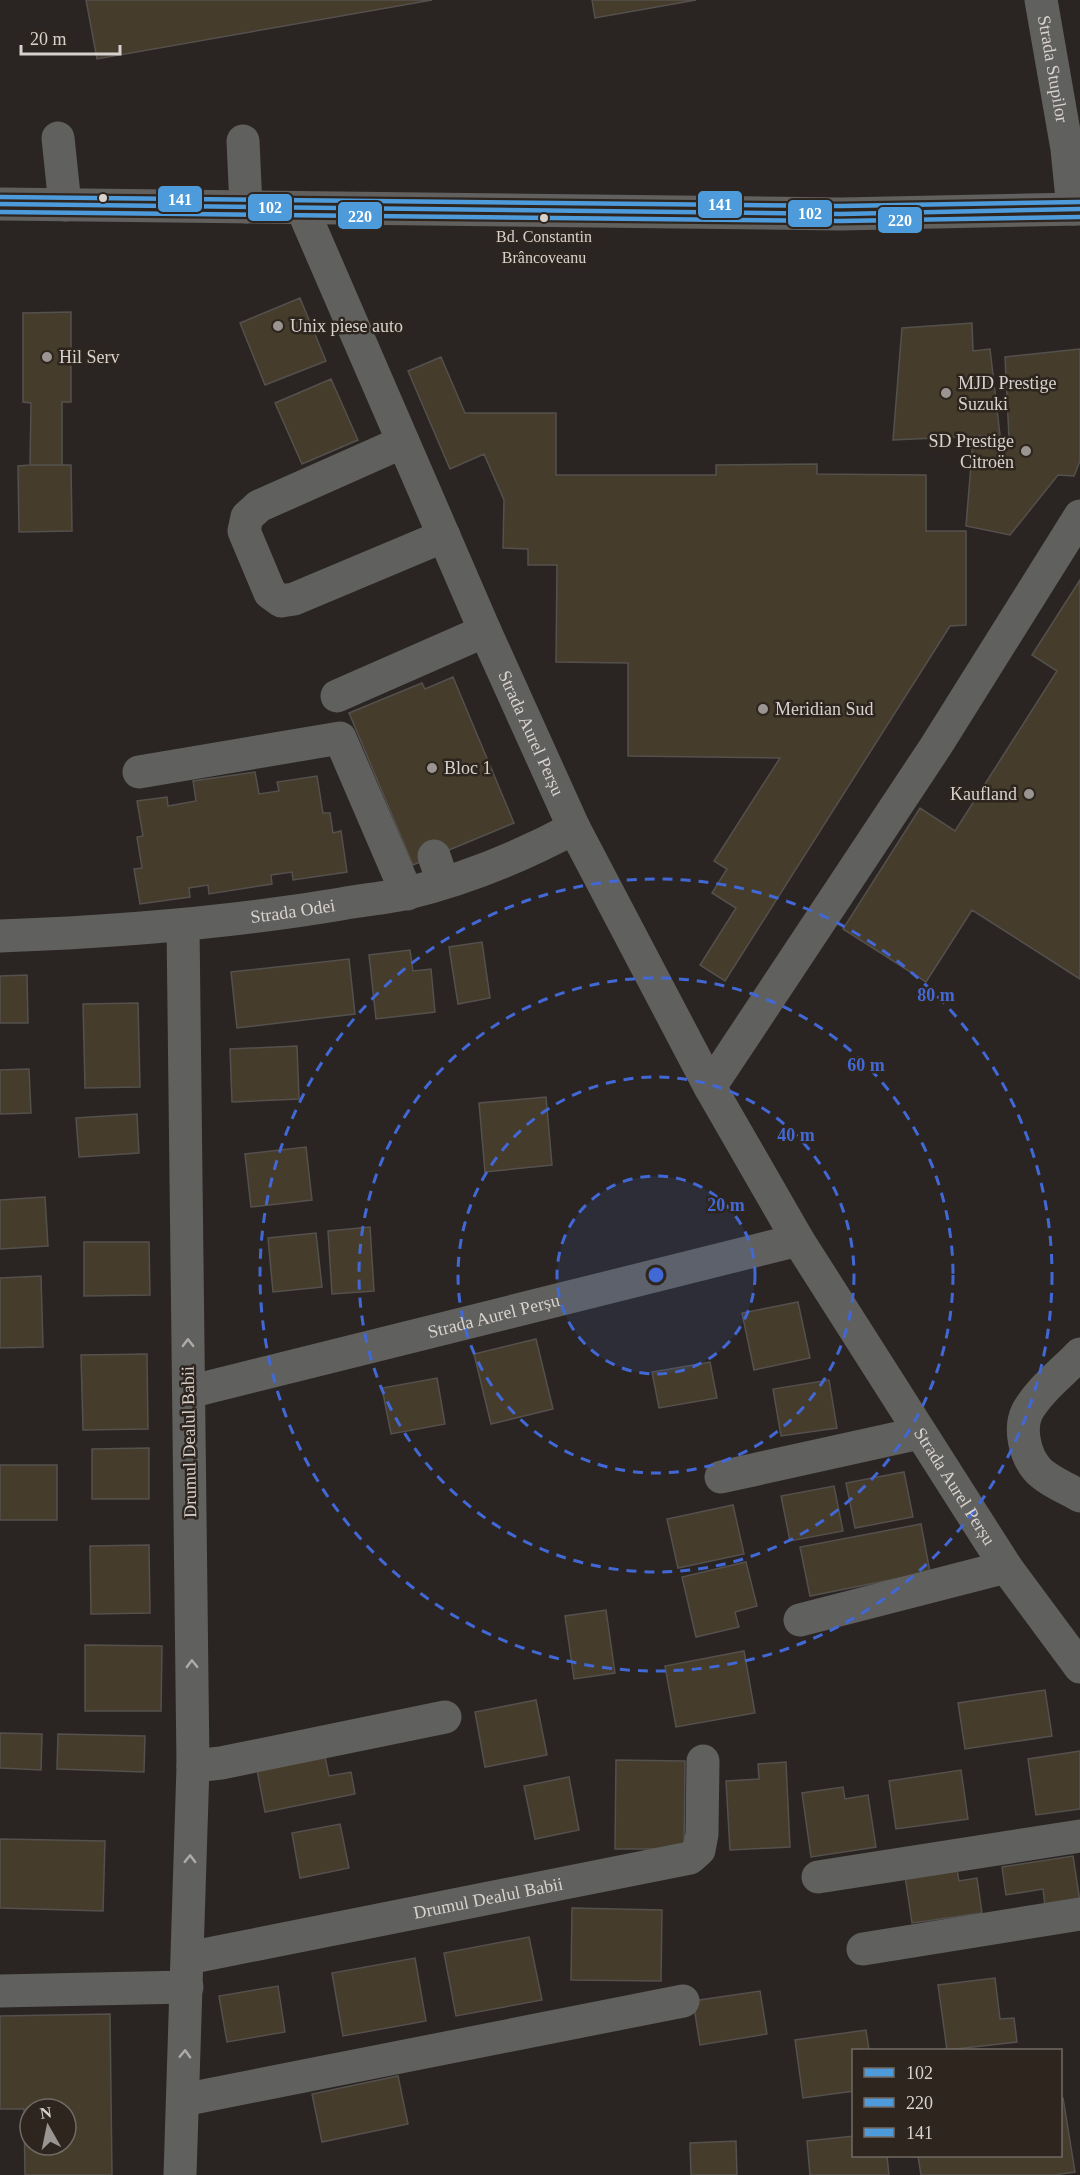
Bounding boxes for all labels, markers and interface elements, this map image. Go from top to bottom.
street label: Strada Stupilor [1034,14,1072,124]
scale bar [21,18,120,56]
text: 20 m [30,29,67,49]
line badge: 141 [157,185,203,213]
line badge: 141 [697,190,743,219]
text: 141 [168,191,192,208]
unlabelled marker [97,192,109,204]
line badge: 102 [247,193,293,222]
text: 141 [708,196,732,213]
text: 102 [258,199,282,216]
line badge: 102 [787,199,833,228]
line badge: 220 [337,201,383,230]
text: 102 [798,205,822,222]
line badge: 220 [877,206,923,234]
text: 220 [348,208,372,225]
marker: Bd. Constantin Brâncoveanu [538,212,550,224]
text: 220 [888,212,912,229]
place label: Bd. Constantin Brâncoveanu [496,228,592,266]
place label: Unix piese auto [290,316,403,336]
marker: Unix piese auto [271,319,285,333]
place label: Hil Serv [59,347,120,367]
marker: Hil Serv [40,350,54,364]
place label: MJD Prestige Suzuki [958,373,1057,414]
marker: MJD Prestige Suzuki [939,386,953,400]
place label: SD Prestige Citroën [929,431,1014,472]
marker: SD Prestige Citroën [1019,444,1033,458]
street label: Strada Aurel Perșu [494,667,568,799]
place label: Meridian Sud [775,699,874,719]
marker: Meridian Sud [756,702,770,716]
place label: Bloc 1 [444,758,492,778]
marker: Bloc 1 [425,761,439,775]
place label: Kaufland [950,784,1017,804]
marker: Kaufland [1022,787,1036,801]
street label: Strada Odei [249,895,337,927]
text: 80 m [917,985,955,1005]
text: 60 m [847,1055,885,1075]
text: 40 m [777,1125,815,1145]
text: 20 m [707,1195,745,1215]
centre of rings [646,1265,666,1285]
street label: Strada Aurel Perșu [426,1290,562,1342]
one-way arrow [182,1338,194,1347]
street label: Drumul Dealul Babii [178,1366,200,1518]
street label: Strada Aurel Perșu [910,1424,999,1549]
one-way arrow [185,1659,198,1668]
one-way arrow [184,1854,197,1863]
street label: Drumul Dealul Babii [412,1874,565,1923]
one-way arrow [178,2049,191,2058]
legend [852,2049,1062,2157]
text: 102 [906,2063,933,2083]
text: 220 [906,2093,933,2113]
north arrow [18,2097,78,2157]
text: N [39,2103,53,2122]
text: 141 [906,2123,933,2143]

